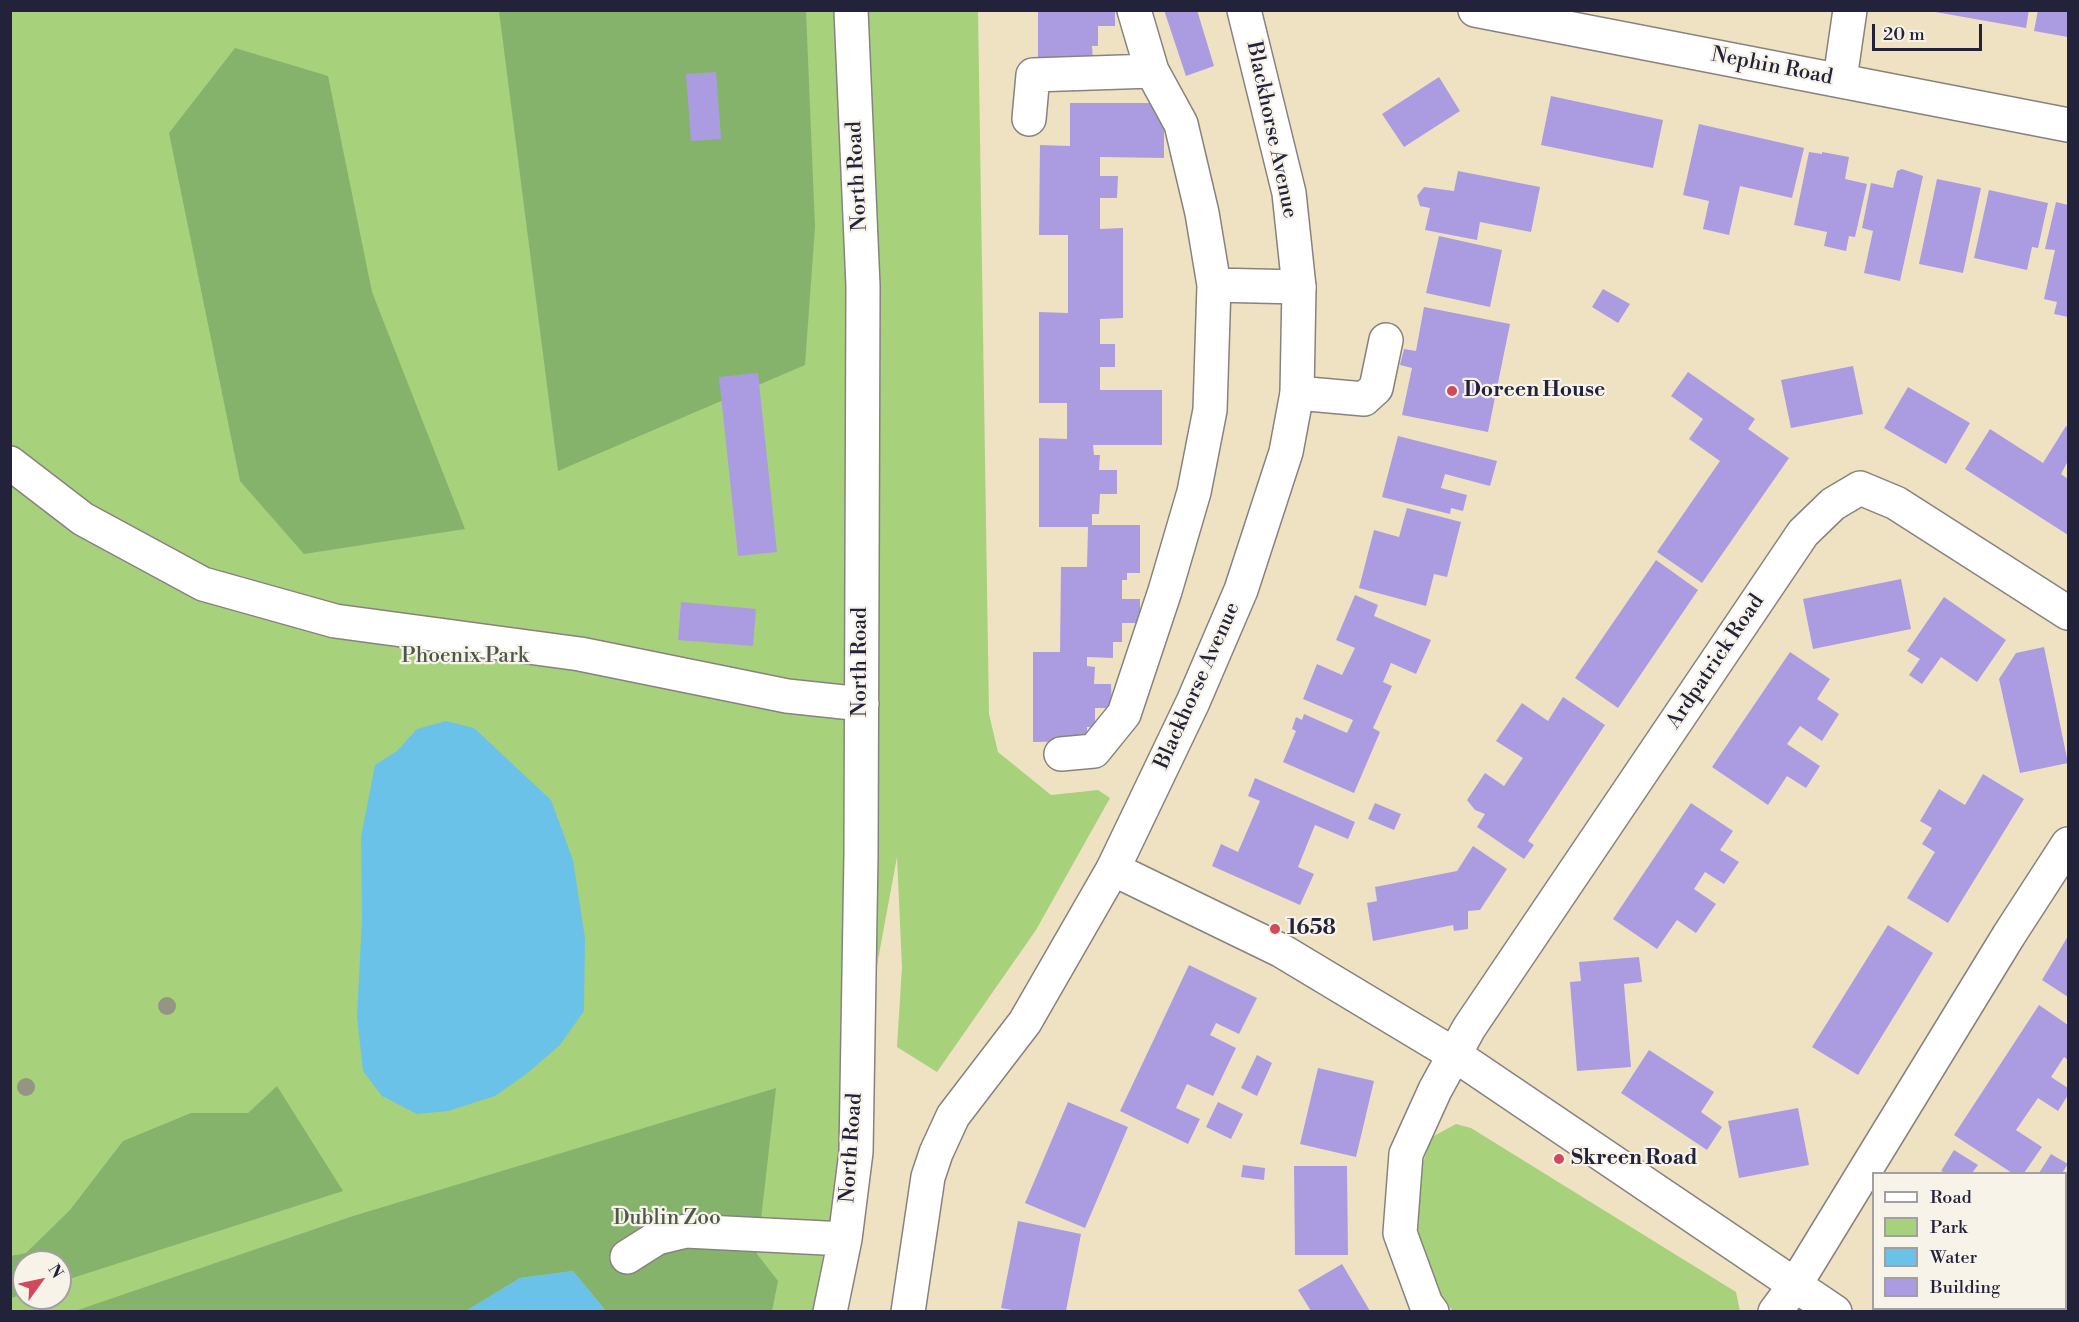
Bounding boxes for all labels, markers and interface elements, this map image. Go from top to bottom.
scale bar [1875,12,1984,50]
text: 20 m [1883,23,1925,46]
street label: Blackhorse Avenue [1240,39,1302,221]
street label: Nephin Road [1709,43,1835,91]
street label: North Road [843,120,873,232]
place label: Doreen House [1464,378,1605,404]
marker: Doreen House [1445,384,1459,398]
street label: Ardpatrick Road [1662,590,1770,734]
street label: Blackhorse Avenue [1150,599,1246,773]
street label: North Road [848,607,874,717]
park label: Phoenix Park [401,644,529,670]
place label: 1658 [1287,916,1336,942]
marker: 1658 [1268,922,1282,936]
street label: North Road [836,1092,868,1204]
place label: Skreen Road [1571,1146,1697,1172]
marker: Skreen Road [1552,1152,1566,1166]
legend [1872,1172,2067,1310]
text: Road [1930,1186,1972,1209]
park label: Dublin Zoo [613,1206,721,1232]
text: Park [1930,1216,1967,1239]
text: Water [1930,1246,1977,1269]
north arrow [12,1250,72,1310]
text: N [44,1261,67,1282]
text: Building [1930,1276,2000,1299]

